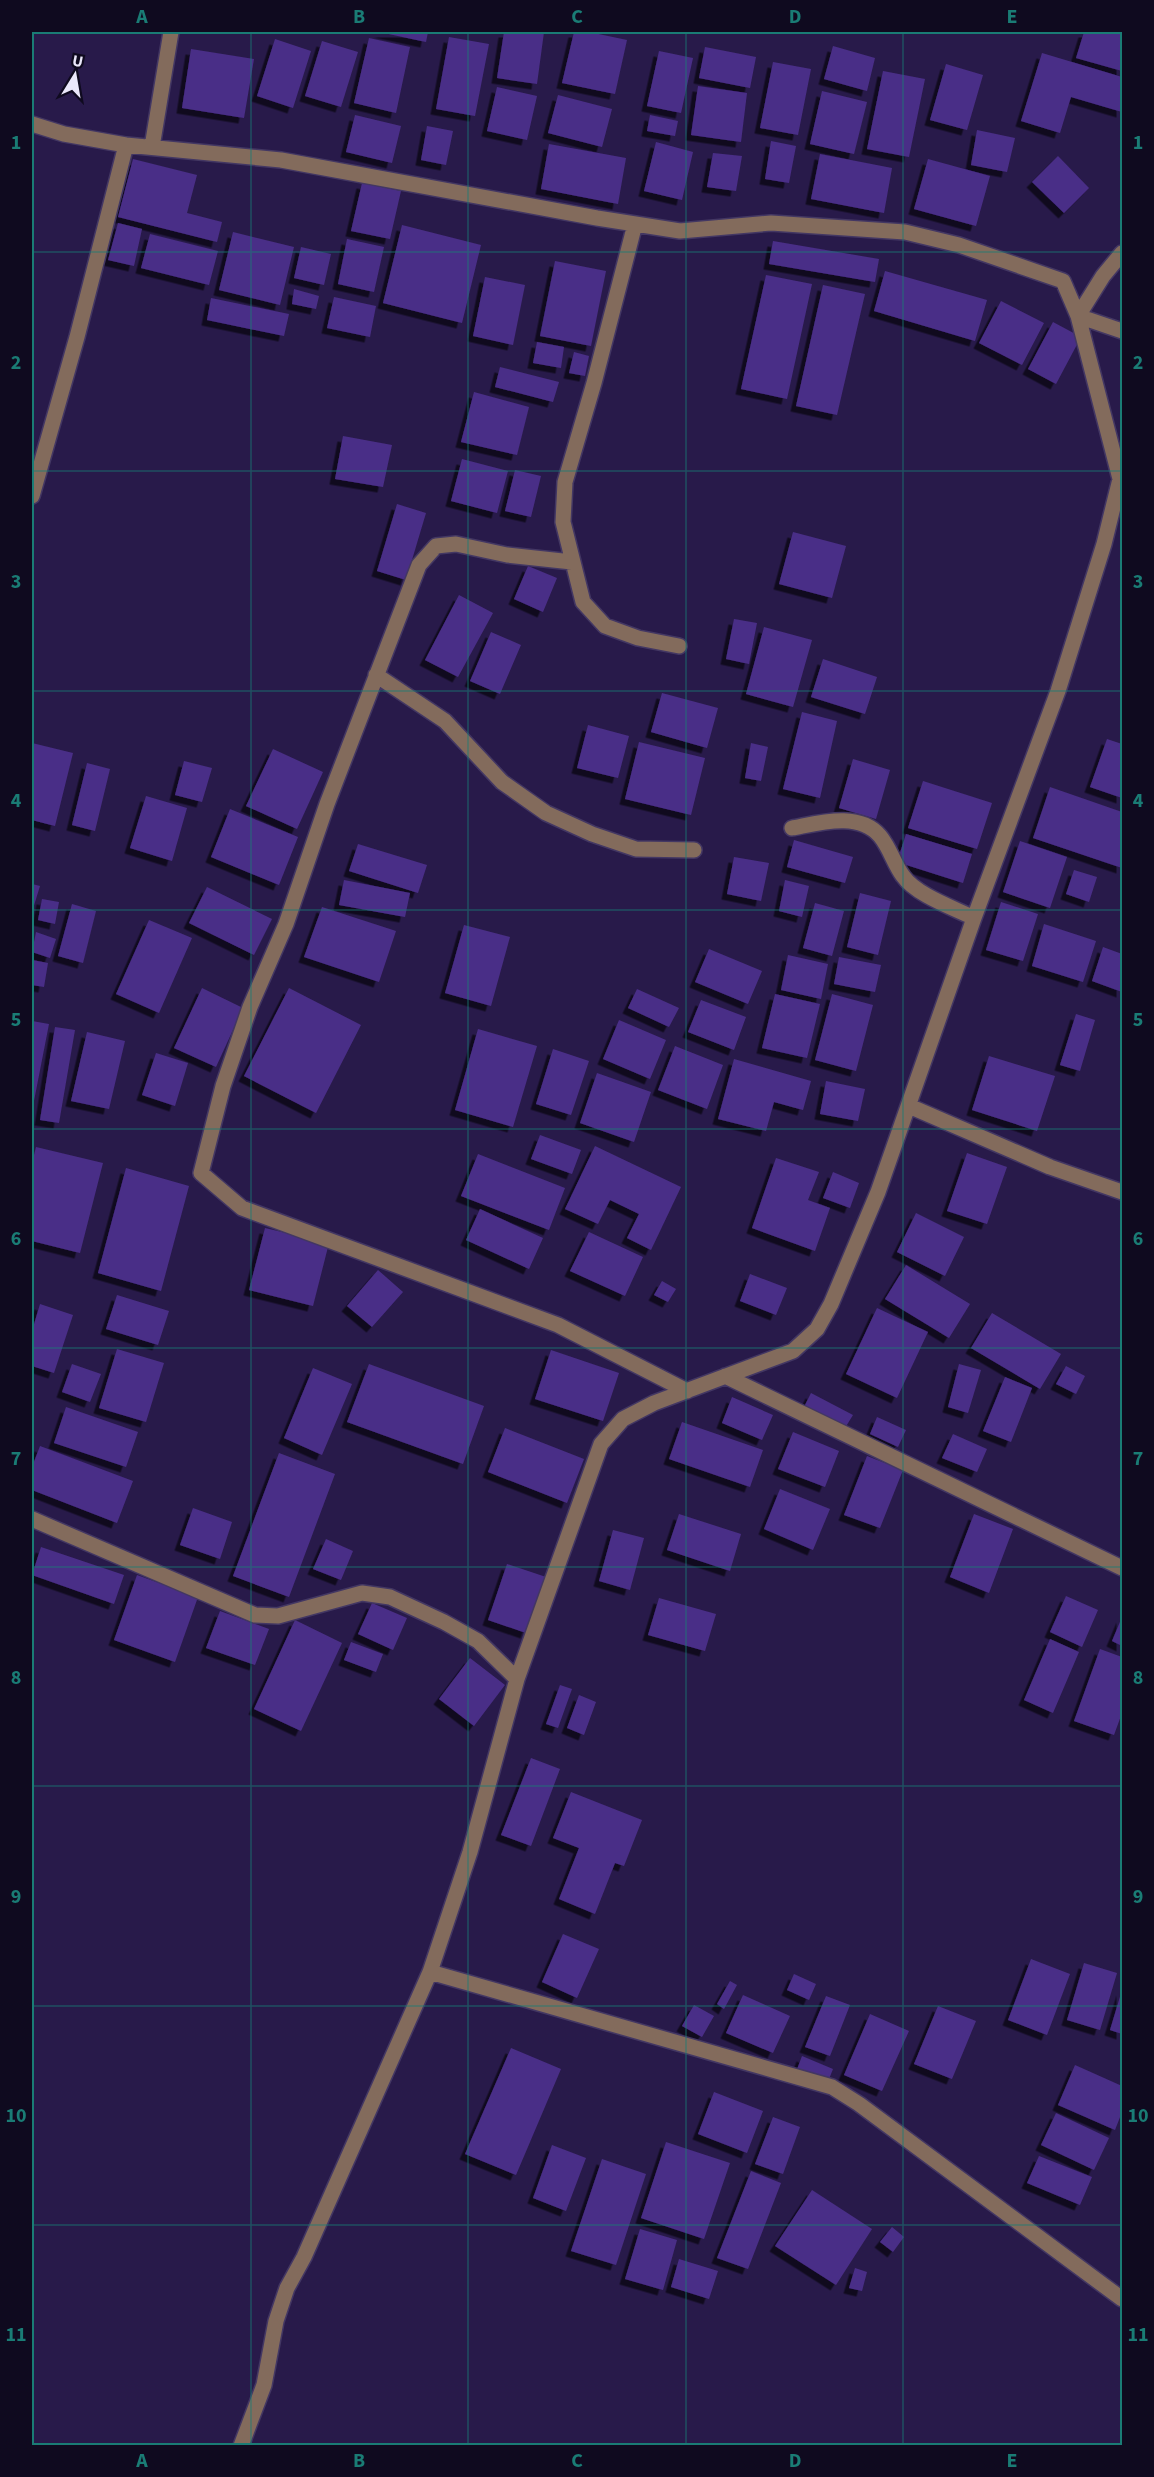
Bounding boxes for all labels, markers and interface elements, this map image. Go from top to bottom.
text: A [135,3,148,31]
text: B [353,3,365,31]
text: C [571,3,583,31]
text: D [789,3,801,31]
text: E [1007,3,1017,31]
north arrow [45,45,105,105]
text: U [70,49,85,73]
text: 1 [11,129,21,157]
text: 1 [1133,129,1143,157]
text: 2 [11,349,21,377]
text: 2 [1133,349,1143,377]
text: 3 [11,568,21,596]
text: 3 [1133,568,1143,596]
text: 4 [11,787,22,815]
text: 4 [1133,787,1144,815]
text: 5 [11,1006,21,1034]
text: 5 [1133,1006,1143,1034]
text: 6 [11,1225,21,1253]
text: 6 [1133,1225,1143,1253]
text: 7 [11,1445,21,1473]
text: 7 [1133,1445,1143,1473]
text: 8 [11,1664,21,1692]
text: 8 [1133,1664,1143,1692]
text: 9 [11,1883,21,1911]
text: 9 [1133,1883,1143,1911]
text: 10 [5,2102,27,2130]
text: 10 [1127,2102,1149,2130]
text: 11 [5,2321,27,2349]
text: 11 [1127,2321,1149,2349]
text: A [135,2447,148,2475]
text: B [353,2447,365,2475]
text: C [571,2447,583,2475]
text: D [789,2447,801,2475]
text: E [1007,2447,1017,2475]

